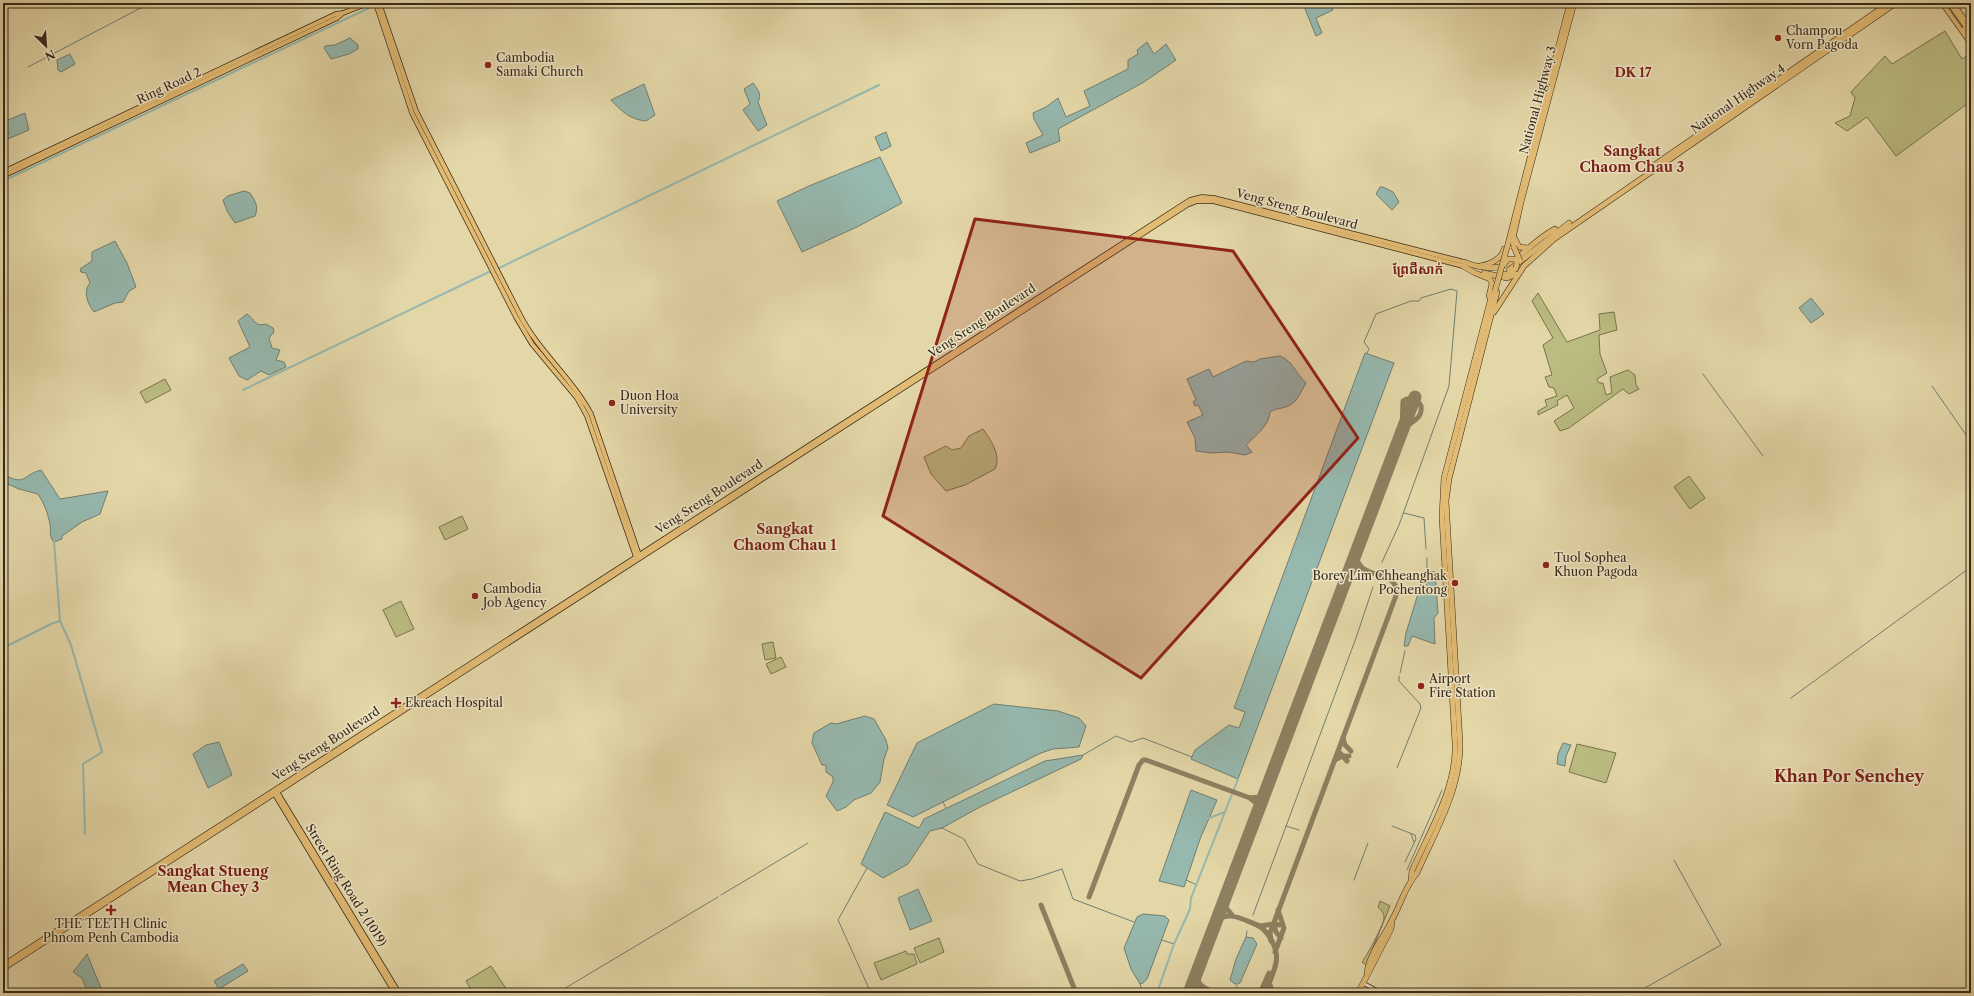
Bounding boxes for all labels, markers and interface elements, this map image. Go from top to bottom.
place label: Champou Vorn Pagoda [1785,23,1859,52]
north arrow [26,26,66,66]
marker: Champou Vorn Pagoda [1773,33,1783,43]
street label: National Highway 3 [1516,44,1559,155]
text: N [43,47,58,64]
place label: Cambodia Samaki Church [496,50,584,79]
marker: Cambodia Samaki Church [483,60,493,70]
street label: National Highway 4 [1688,60,1788,137]
street label: Ring Road 2 [134,64,203,107]
district label: DK 17 [1614,64,1652,80]
district label: Sangkat Chaom Chau 3 [1580,142,1685,176]
street label: Veng Sreng Boulevard [1234,185,1360,232]
district label: ព្រែជីសាក់ [1393,261,1443,278]
street label: Veng Sreng Boulevard [924,280,1039,361]
place label: Duon Hoa University [620,388,680,417]
marker: Duon Hoa University [607,398,617,408]
street label: Veng Sreng Boulevard [651,456,766,537]
district label: Sangkat Chaom Chau 1 [733,520,837,554]
place label: Tuol Sophea Khuon Pagoda [1554,550,1638,579]
marker: Tuol Sophea Khuon Pagoda [1541,560,1551,570]
place label: Borey Lim Chheanghak Pochentong [1313,568,1448,597]
marker: Borey Lim Chheanghak Pochentong [1450,578,1460,588]
place label: Cambodia Job Agency [481,581,547,610]
marker: Cambodia Job Agency [470,591,480,601]
place label: Airport Fire Station [1428,671,1496,700]
marker: Airport Fire Station [1416,681,1426,691]
place label: Ekreach Hospital [405,695,503,710]
marker: Ekreach Hospital [390,697,402,709]
street label: Veng Sreng Boulevard [268,703,383,784]
district label: Khan Por Senchey [1774,766,1925,786]
street label: Street Ring Road 2 (1019) [303,821,390,949]
district label: Sangkat Stueng Mean Chey 3 [158,862,269,896]
marker: THE TEETH Clinic Phnom Penh Cambodia [105,904,117,916]
place label: THE TEETH Clinic Phnom Penh Cambodia [43,916,180,945]

